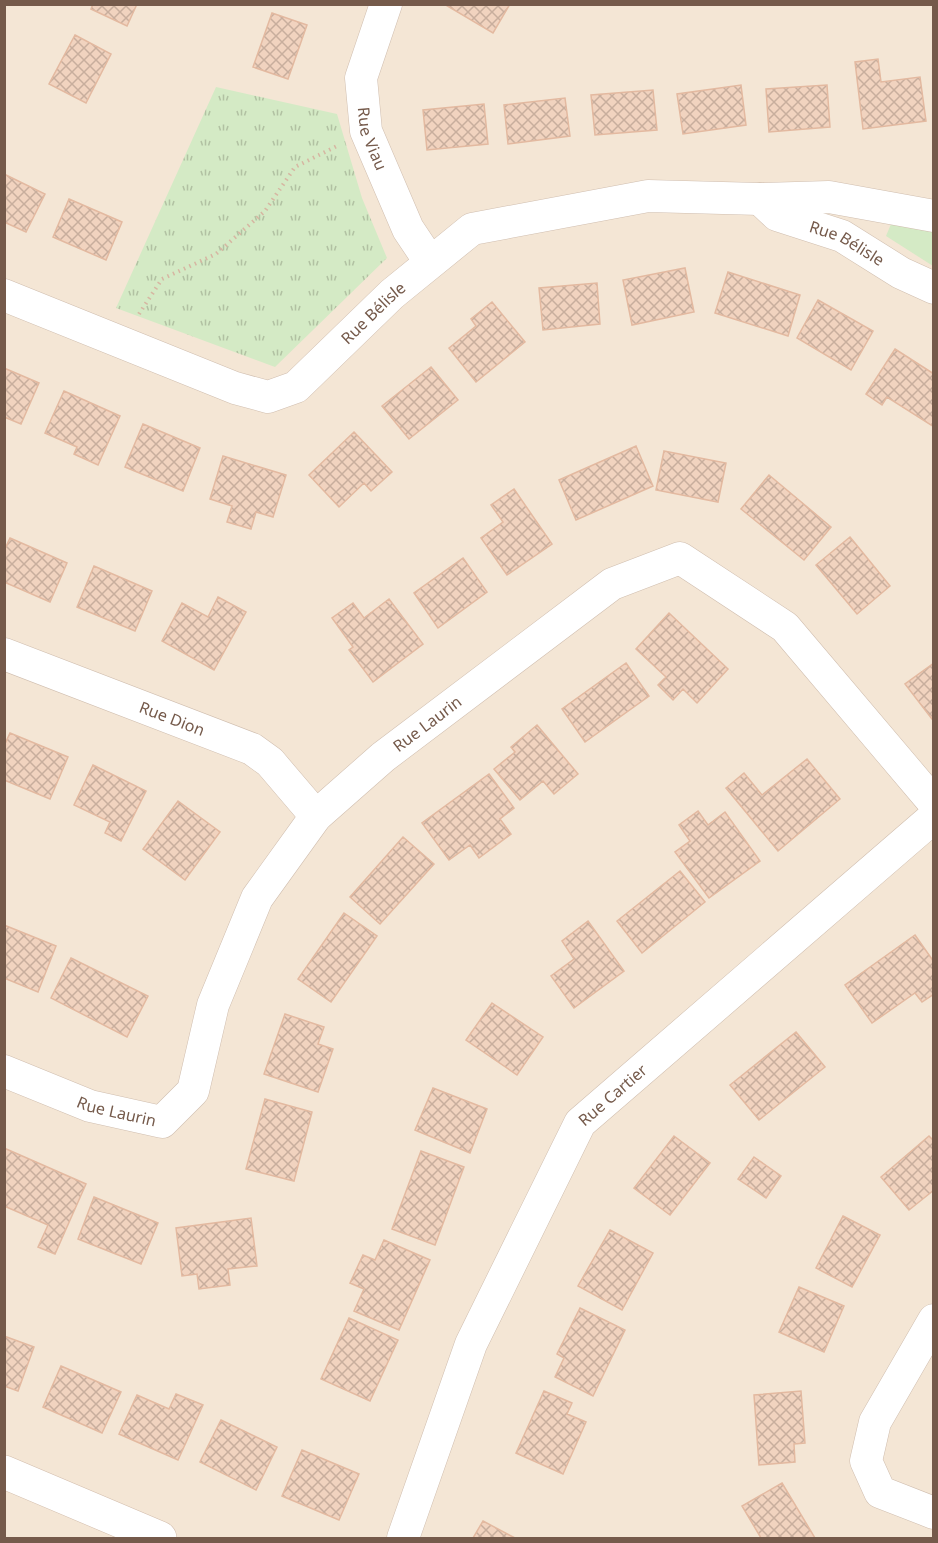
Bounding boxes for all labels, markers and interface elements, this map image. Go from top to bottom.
street label: Rue Viau [353,106,392,173]
street label: Rue Bélisle [807,215,889,271]
street label: Rue Bélisle [336,277,410,349]
street label: Rue Laurin [388,691,466,757]
street label: Rue Dion [136,696,208,741]
street label: Rue Cartier [573,1059,652,1131]
street label: Rue Laurin [74,1091,158,1131]

